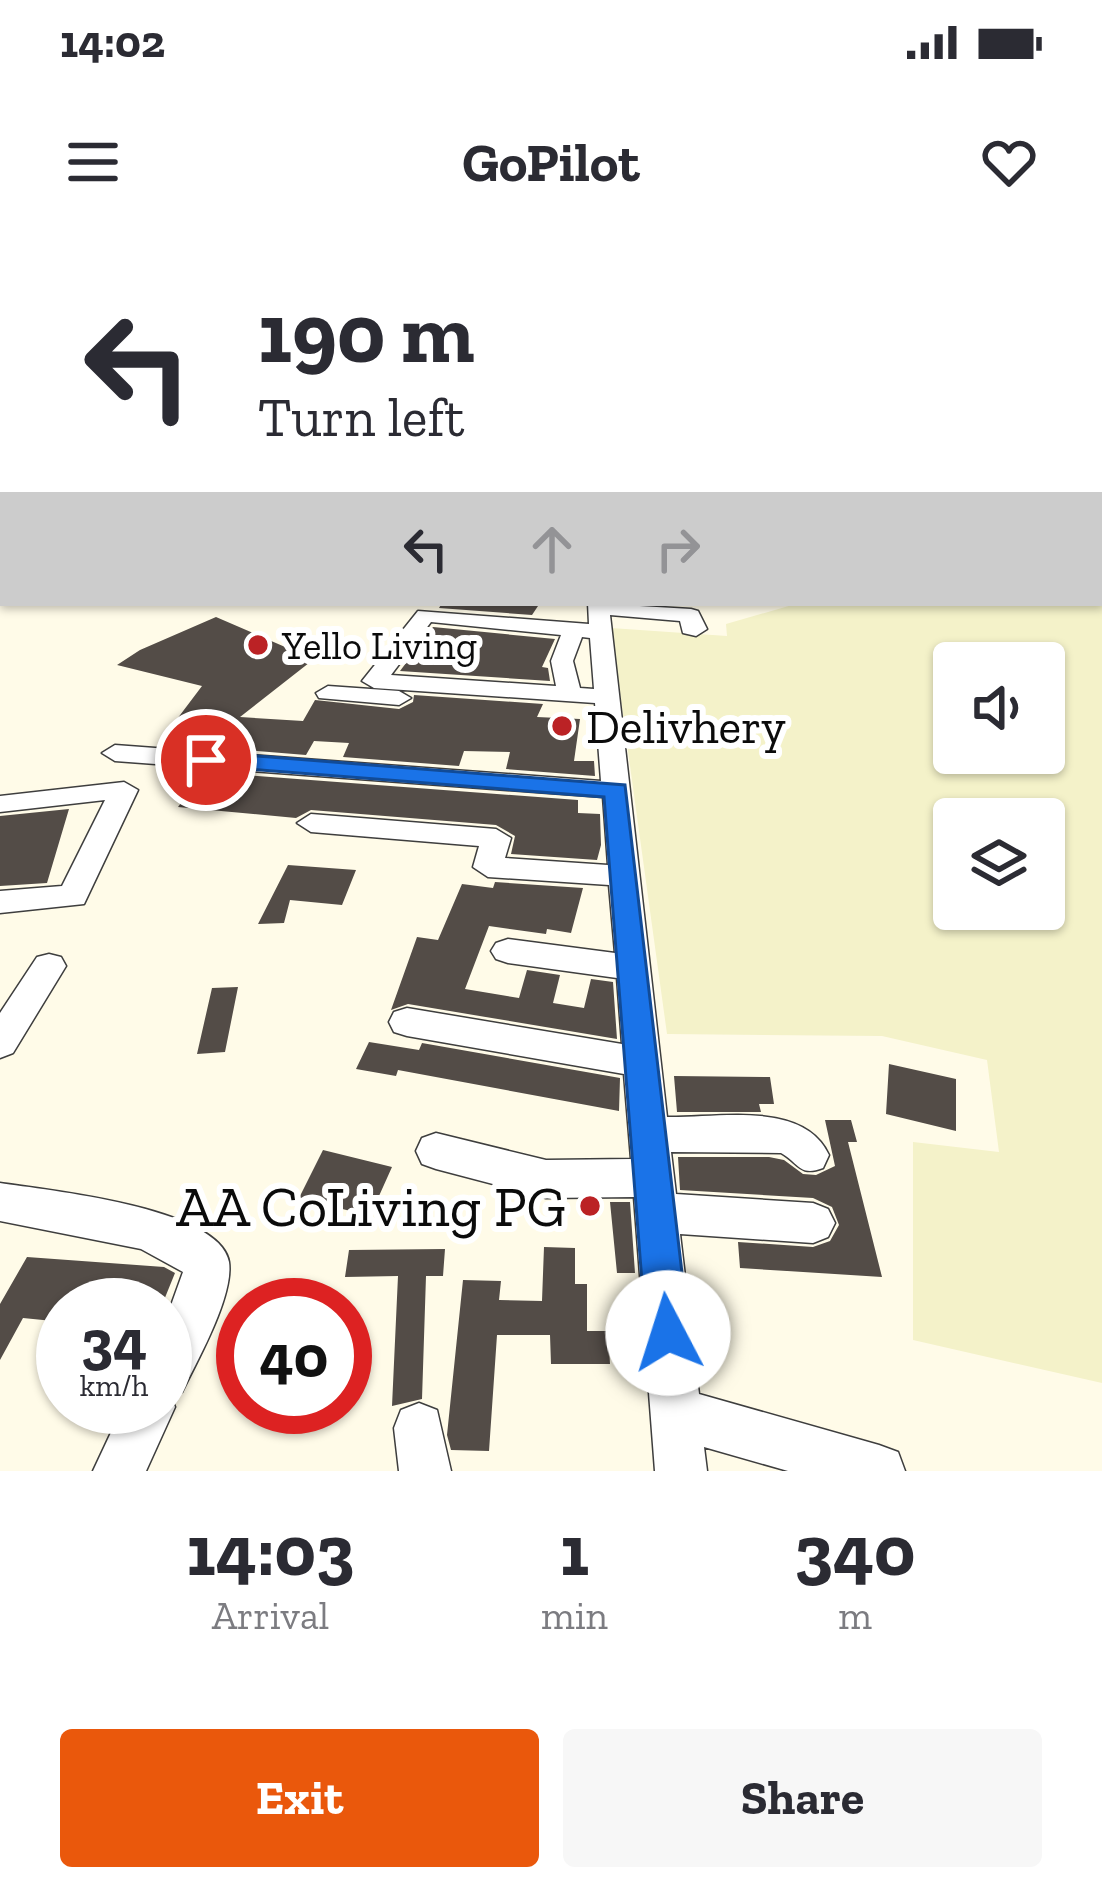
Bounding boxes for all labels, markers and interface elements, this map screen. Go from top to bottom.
text: 14:02 [60,15,165,69]
icon: menu [60,129,126,195]
icon: heart [976,129,1042,195]
text: GoPilot [462,130,640,195]
text: 190 m [258,283,475,384]
icon: left [60,288,216,444]
text: Turn left [258,385,465,450]
icon: left [393,516,459,582]
icon: ahead [519,516,585,582]
icon: right [645,516,711,582]
place label: Yello Living [281,622,477,669]
marker: Yello Living [245,632,271,658]
map controls [933,642,1065,930]
button: sound [933,642,1065,774]
place label: Delivhery [586,698,786,755]
pin [155,709,257,811]
marker: Delivhery [549,713,575,739]
icon: arrive [173,727,239,793]
button: layers [933,798,1065,930]
place label: AA CoLiving PG [176,1172,566,1241]
marker: AA CoLiving PG [577,1193,603,1219]
position arrow [605,1270,731,1396]
speed limit sign: 40 [216,1278,372,1434]
text: 34 [81,1305,147,1377]
text: km/h [80,1368,148,1404]
text: 14:03 [187,1507,354,1593]
text: 1 [560,1507,589,1593]
text: 340 [795,1507,915,1593]
text: Arrival [212,1592,329,1639]
text: min [541,1592,608,1639]
text: m [838,1592,872,1639]
button: Exit [60,1729,539,1867]
button: Share [563,1729,1042,1867]

